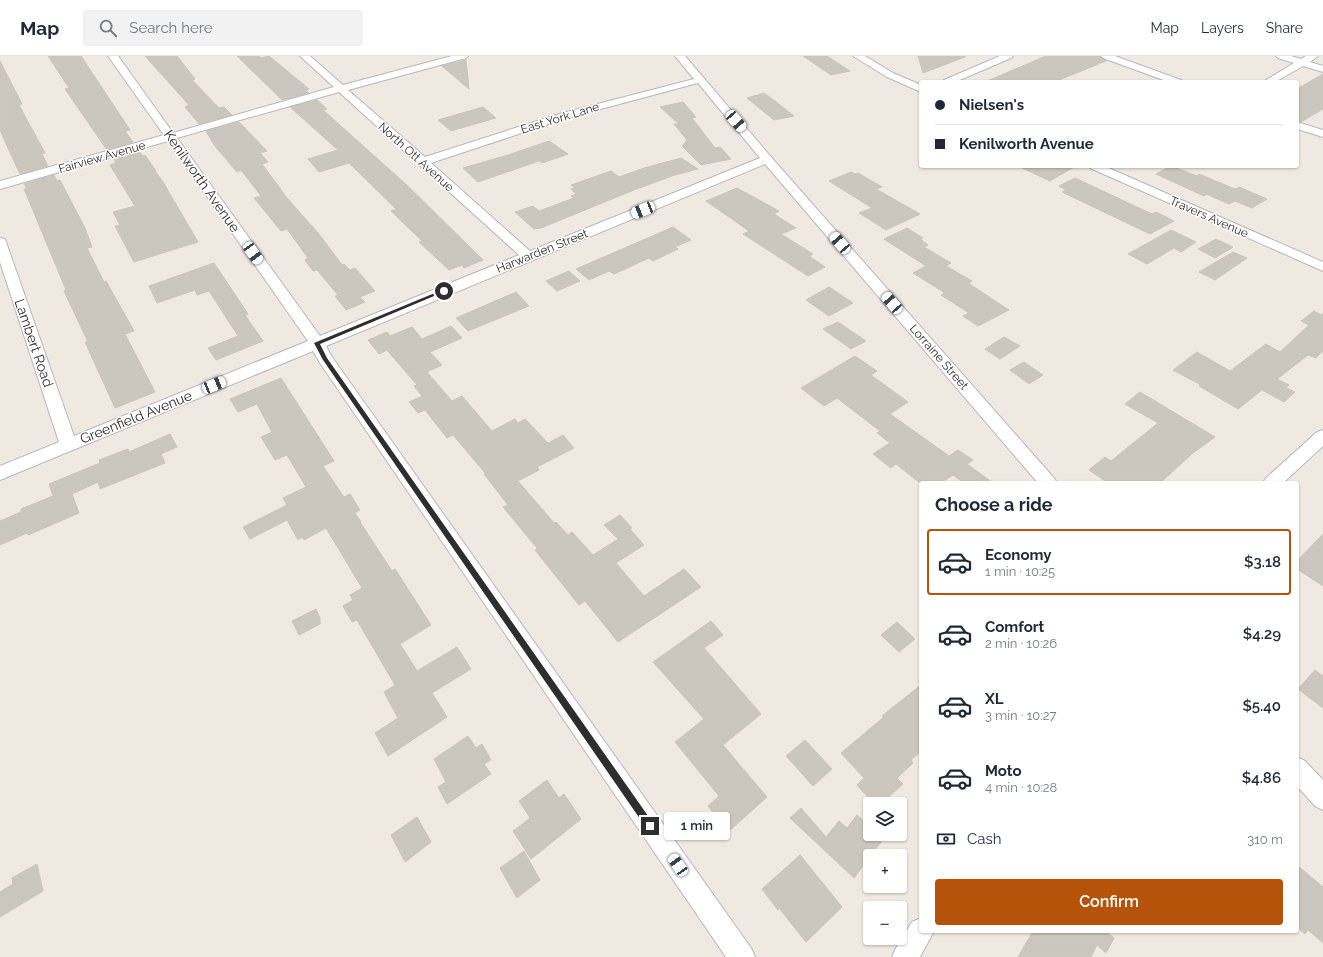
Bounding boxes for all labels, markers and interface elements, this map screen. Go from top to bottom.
search box [83,10,363,46]
text: Map [20,17,59,39]
icon: search [97,17,119,39]
text: Search here [129,19,213,37]
text: Map [1151,20,1179,36]
text: Layers [1201,20,1244,36]
text: Share [1266,20,1303,36]
text: Nielsen's [959,96,1024,114]
street label: East York Lane [519,99,601,137]
car [724,108,748,134]
street label: North Ott Avenue [375,120,457,194]
street label: Kenilworth Avenue [161,127,243,235]
text: Kenilworth Avenue [959,135,1094,153]
street label: Fairview Avenue [57,138,147,176]
street label: Travers Avenue [1167,193,1251,241]
car [630,200,656,220]
street label: Harwarden Street [494,226,590,276]
car [828,230,852,256]
car [241,240,265,266]
route start [435,282,453,300]
car [880,290,904,316]
street label: Lambert Road [11,297,57,389]
street label: Lorraine Street [907,321,971,393]
car [201,375,227,395]
street label: Greenfield Avenue [78,387,194,447]
text: Choose a ride [935,494,1053,515]
icon: car [937,544,973,580]
text: Economy [985,546,1052,564]
text: $3.18 [1244,553,1281,571]
text: 1 min · 10:25 [985,564,1055,579]
icon: car [937,616,973,652]
text: Comfort [985,618,1044,636]
text: $4.29 [1243,625,1281,643]
text: 2 min · 10:26 [985,636,1057,651]
icon: car [937,688,973,724]
text: XL [985,690,1003,708]
text: $5.40 [1242,697,1281,715]
text: 3 min · 10:27 [985,708,1056,723]
icon: car [937,760,973,796]
text: Moto [985,762,1022,780]
text: $4.86 [1242,769,1281,787]
text: 4 min · 10:28 [985,780,1057,795]
map controls [863,797,907,945]
button: layers [863,797,907,841]
callout: 1 min [664,812,730,840]
route end [641,817,659,835]
text: 1 min [681,818,713,833]
icon: cash [935,828,957,850]
text: Cash [967,830,1001,848]
text: 310 m [1247,832,1283,847]
button: + [863,849,907,893]
car [666,852,690,878]
button: Confirm [935,879,1283,925]
button: − [863,901,907,945]

